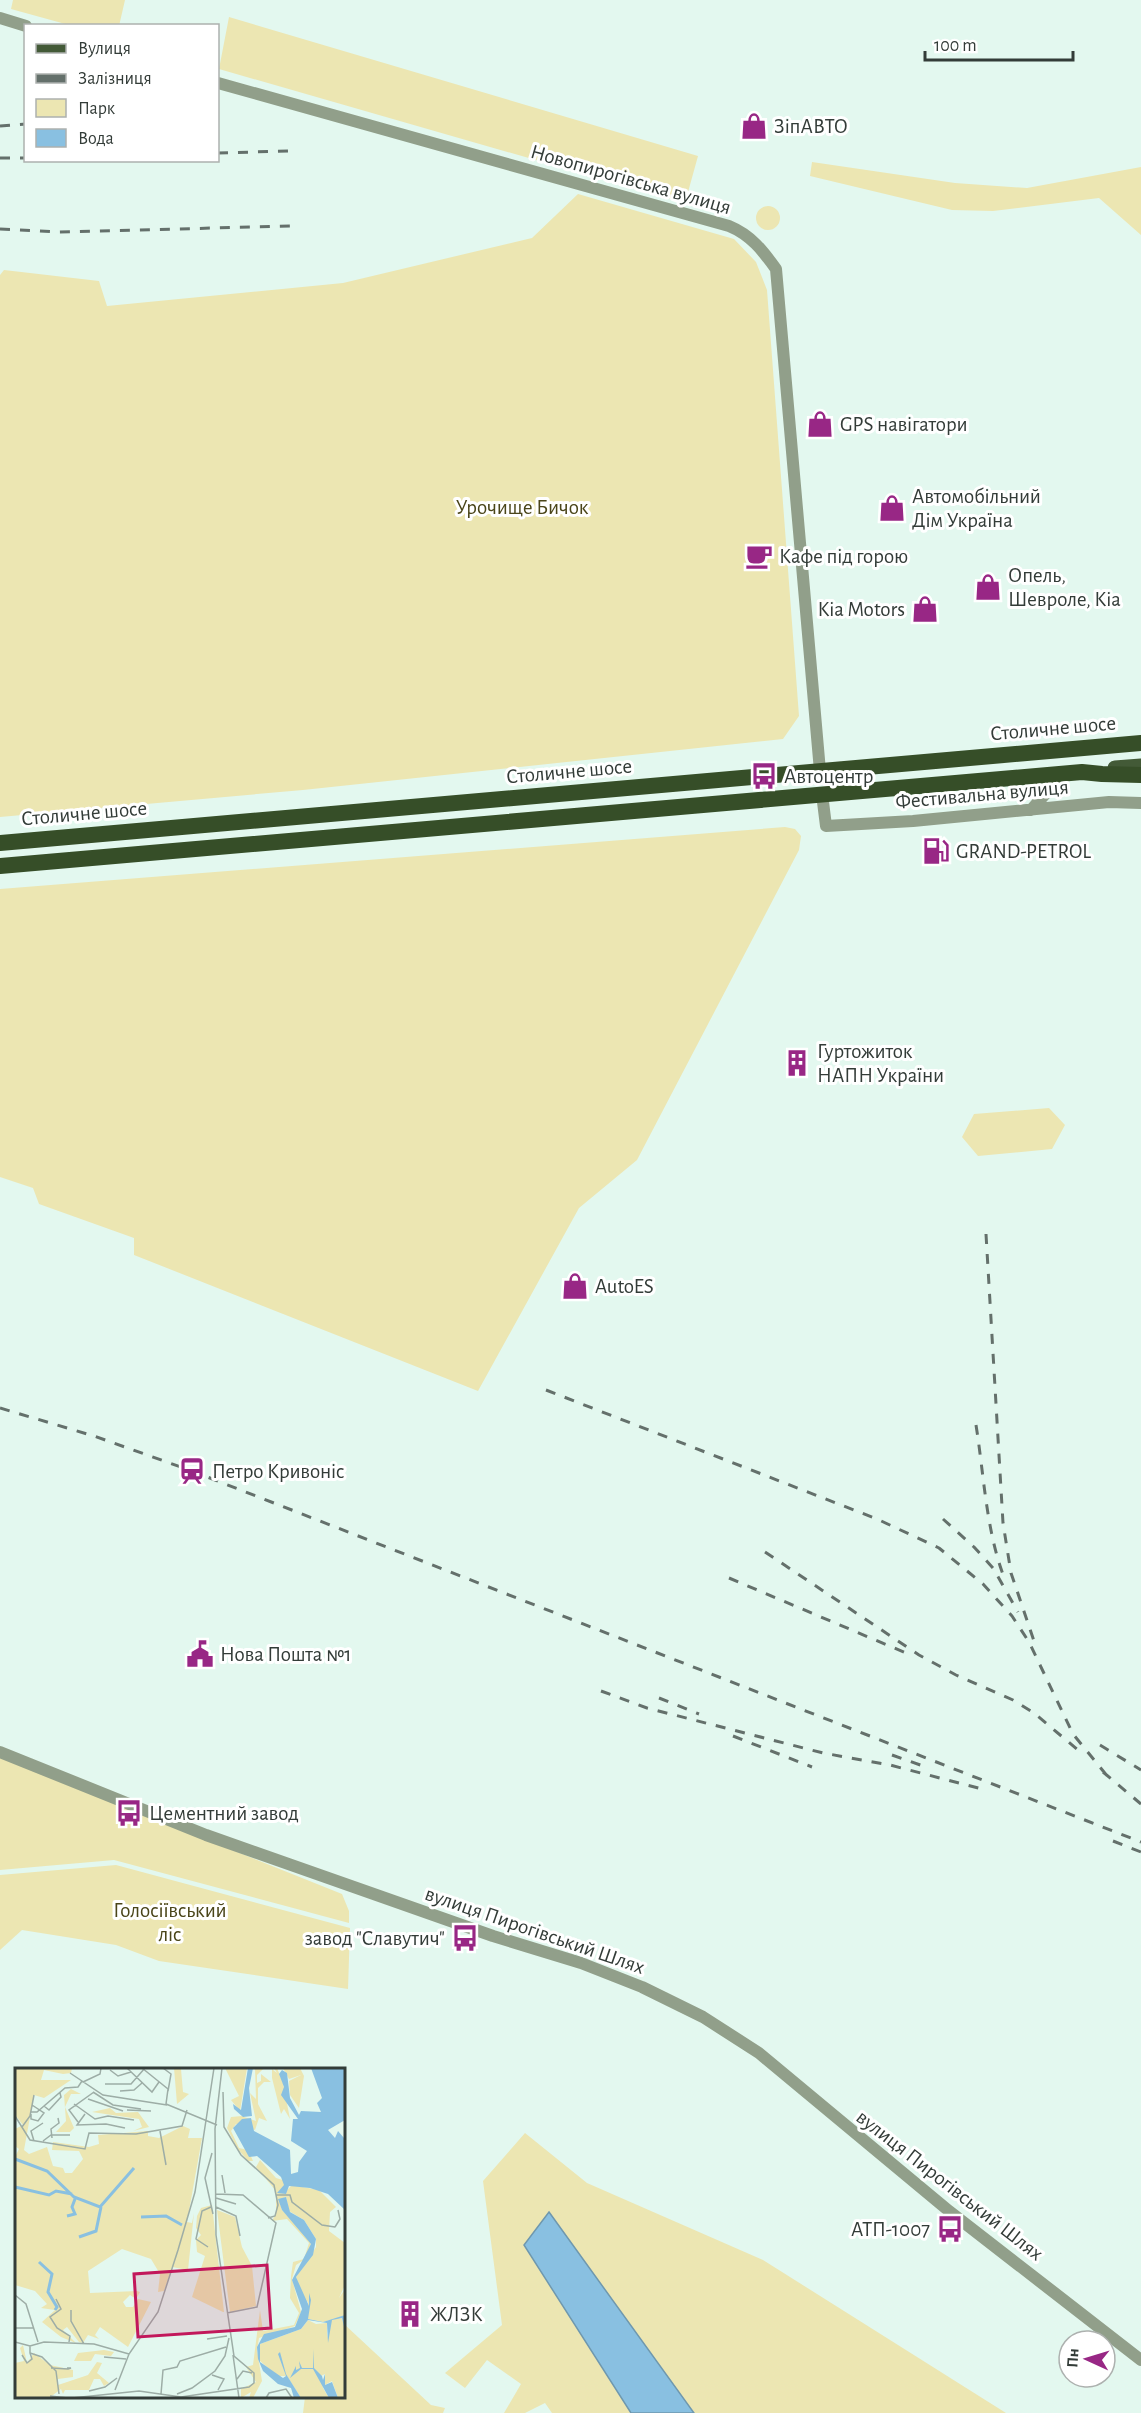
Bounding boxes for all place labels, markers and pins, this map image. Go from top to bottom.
shop icon: ЗіпАВТО [739,111,769,141]
place label: ЗіпАВТО [774,116,848,137]
shop icon: GPS навігатори [805,409,835,439]
place label: GPS навігатори [840,414,968,435]
place label: Автомобільний Дім Україна [912,486,1041,531]
shop icon: Автомобільний Дім Україна [877,493,907,523]
cafe icon: Кафе під горою [744,541,774,571]
place label: Кафе під горою [779,546,908,567]
place label: Опель, Шевроле, Кіа [1008,565,1121,610]
shop icon: Опель, Шевроле, Кіа [973,572,1003,602]
shop icon: Kia Motors [910,594,940,624]
place label: Kia Motors [818,599,905,620]
bus stop icon: Автоцентр [749,761,779,791]
place label: Автоцентр [784,766,873,787]
fuel station icon: GRAND-PETROL [921,836,951,866]
place label: GRAND-PETROL [956,841,1091,862]
place label: Гуртожиток НАПН України [817,1041,944,1086]
building icon: Гуртожиток НАПН України [782,1048,812,1078]
shop icon: AutoES [560,1271,590,1301]
place label: AutoES [595,1276,654,1297]
station icon: Петро Кривоніс [177,1456,207,1486]
place label: Петро Кривоніс [212,1461,345,1482]
public building icon: Нова Пошта №1 [185,1639,215,1669]
place label: Нова Пошта №1 [220,1644,352,1665]
bus stop icon: Цементний завод [114,1798,144,1828]
place label: Цементний завод [149,1803,299,1824]
bus stop icon: завод "Славутич" [450,1923,480,1953]
place label: завод "Славутич" [305,1928,445,1949]
bus stop icon: АТП-1007 [935,2214,965,2244]
place label: АТП-1007 [851,2219,930,2240]
building icon: ЖЛЗК [395,2299,425,2329]
place label: ЖЛЗК [430,2304,483,2325]

